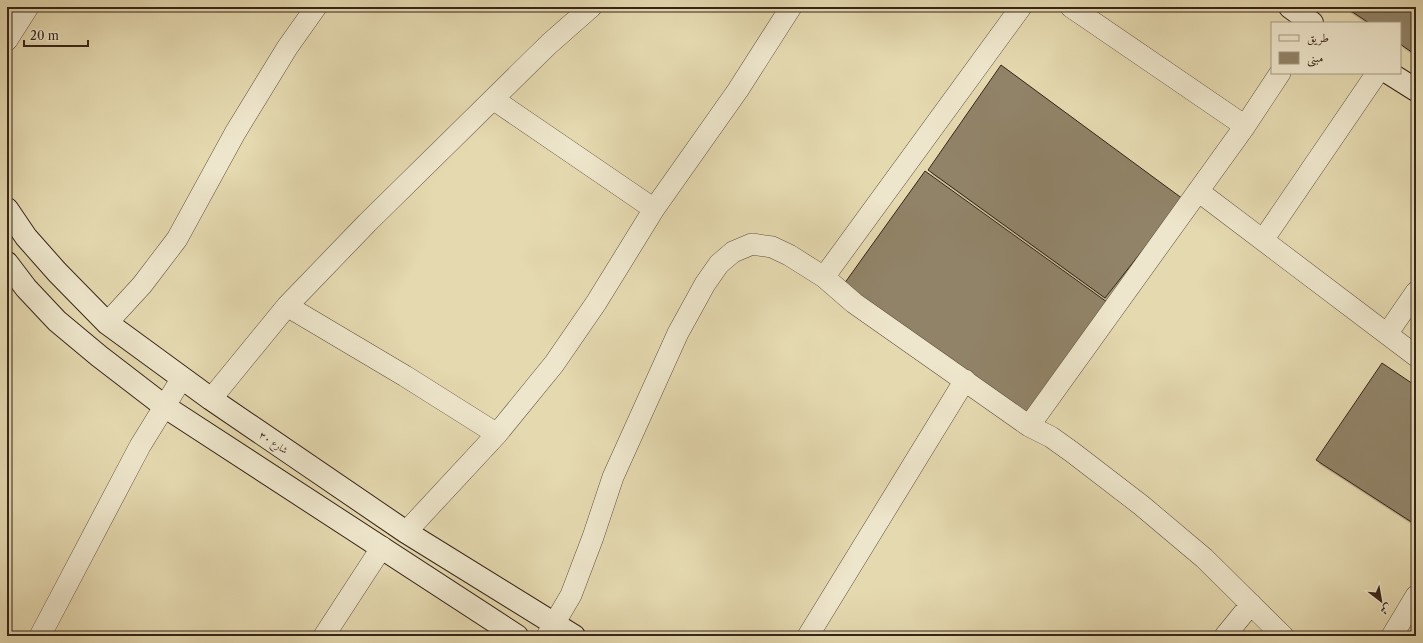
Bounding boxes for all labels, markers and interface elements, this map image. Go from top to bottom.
scale bar [24,22,88,48]
legend [1271,22,1401,74]
text: 20 m [30,28,59,43]
text: طريق [1307,30,1329,46]
text: مبنى [1307,50,1323,67]
street label: شارع ٣٠ [255,428,291,459]
north arrow [1361,581,1401,621]
text: ش [1378,601,1394,618]

